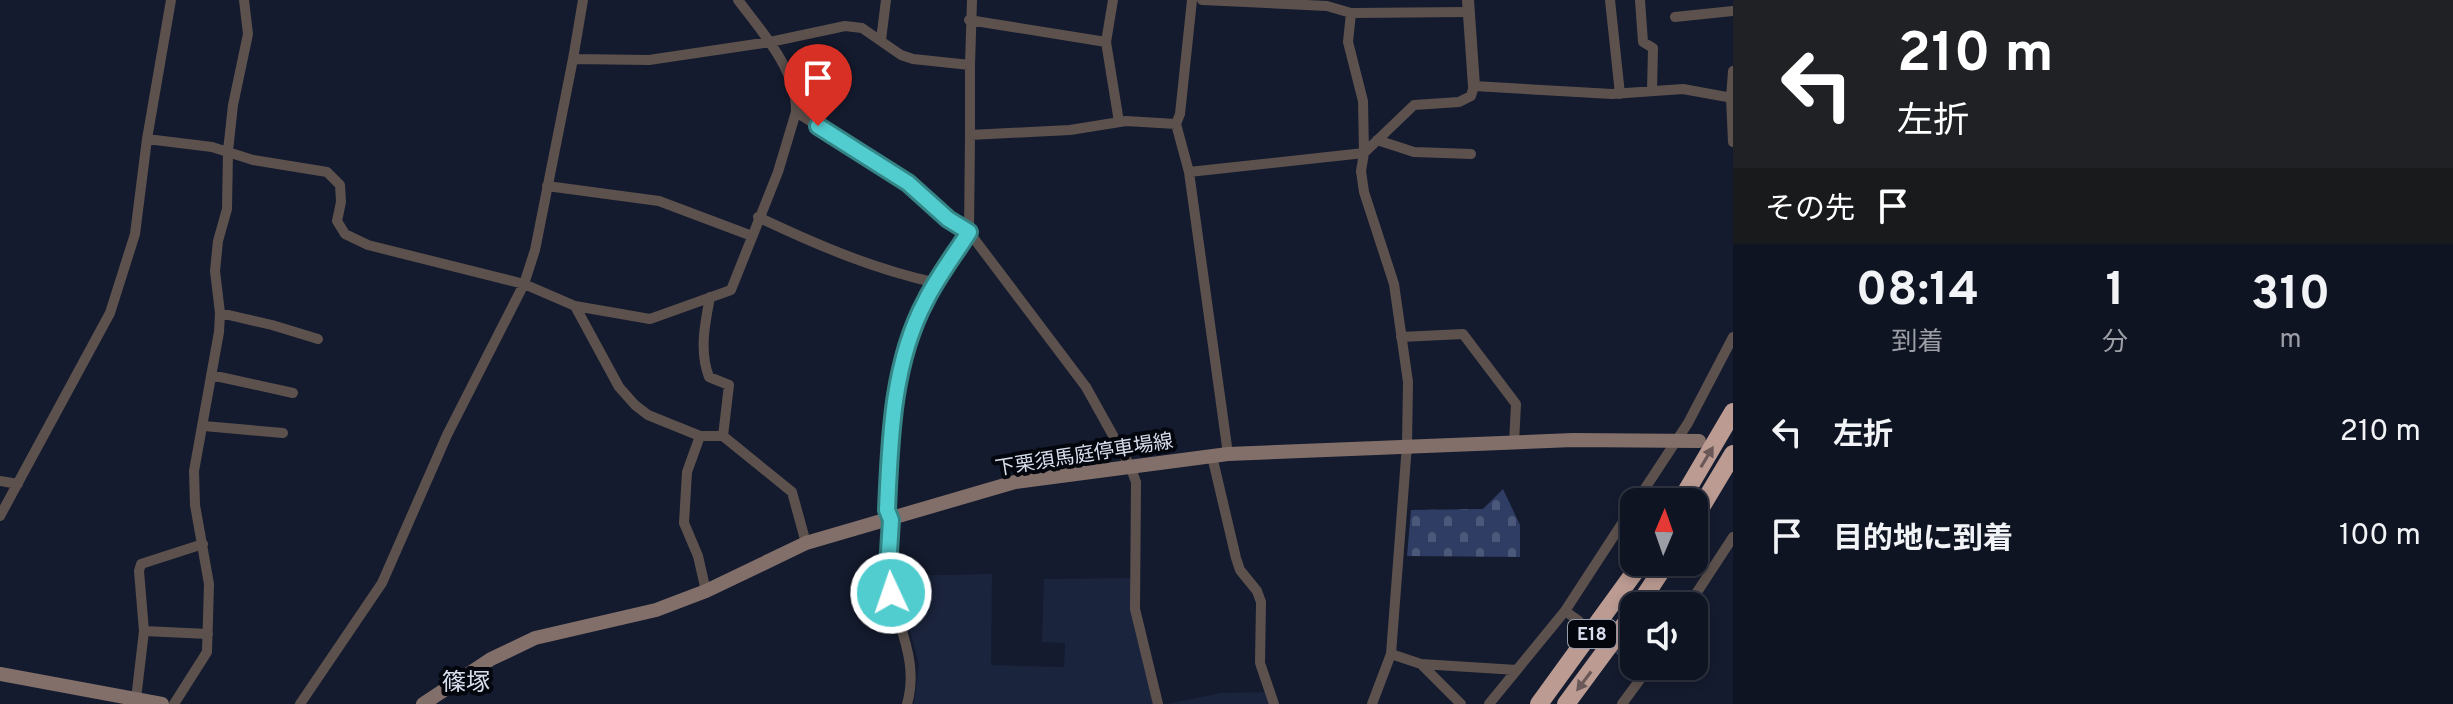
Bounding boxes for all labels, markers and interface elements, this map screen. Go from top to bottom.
text: 210 m [1897,21,2054,91]
icon: left [1765,32,1869,136]
pin [784,44,852,126]
icon: arrive [796,56,840,100]
text: 左折 [1897,100,1969,146]
icon: arrive [1871,184,1915,228]
text: その先 [1765,192,1855,229]
text: 08:14 [1856,262,1979,322]
text: 1 [2105,262,2125,322]
text: 310 [2251,266,2330,326]
text: m [2279,324,2302,357]
text: 到着 [1892,327,1944,360]
text: 分 [2102,327,2128,360]
icon: left [1765,410,1809,454]
text: 210 m [2340,414,2421,451]
text: 左折 [1833,418,1893,455]
street label: 下栗須馬庭停車場線 [993,429,1175,483]
one-way arrow [1700,446,1714,468]
north arrow [1620,488,1708,576]
map controls [1620,488,1708,680]
icon: arrive [1765,514,1809,558]
text: 100 m [2339,518,2421,555]
text: 目的地に到着 [1833,522,2013,559]
position arrow [849,551,933,635]
button: sound [1620,592,1708,680]
road number: E18 [1568,620,1616,648]
district label: 篠塚 [442,669,490,699]
one-way arrow [1576,670,1592,691]

